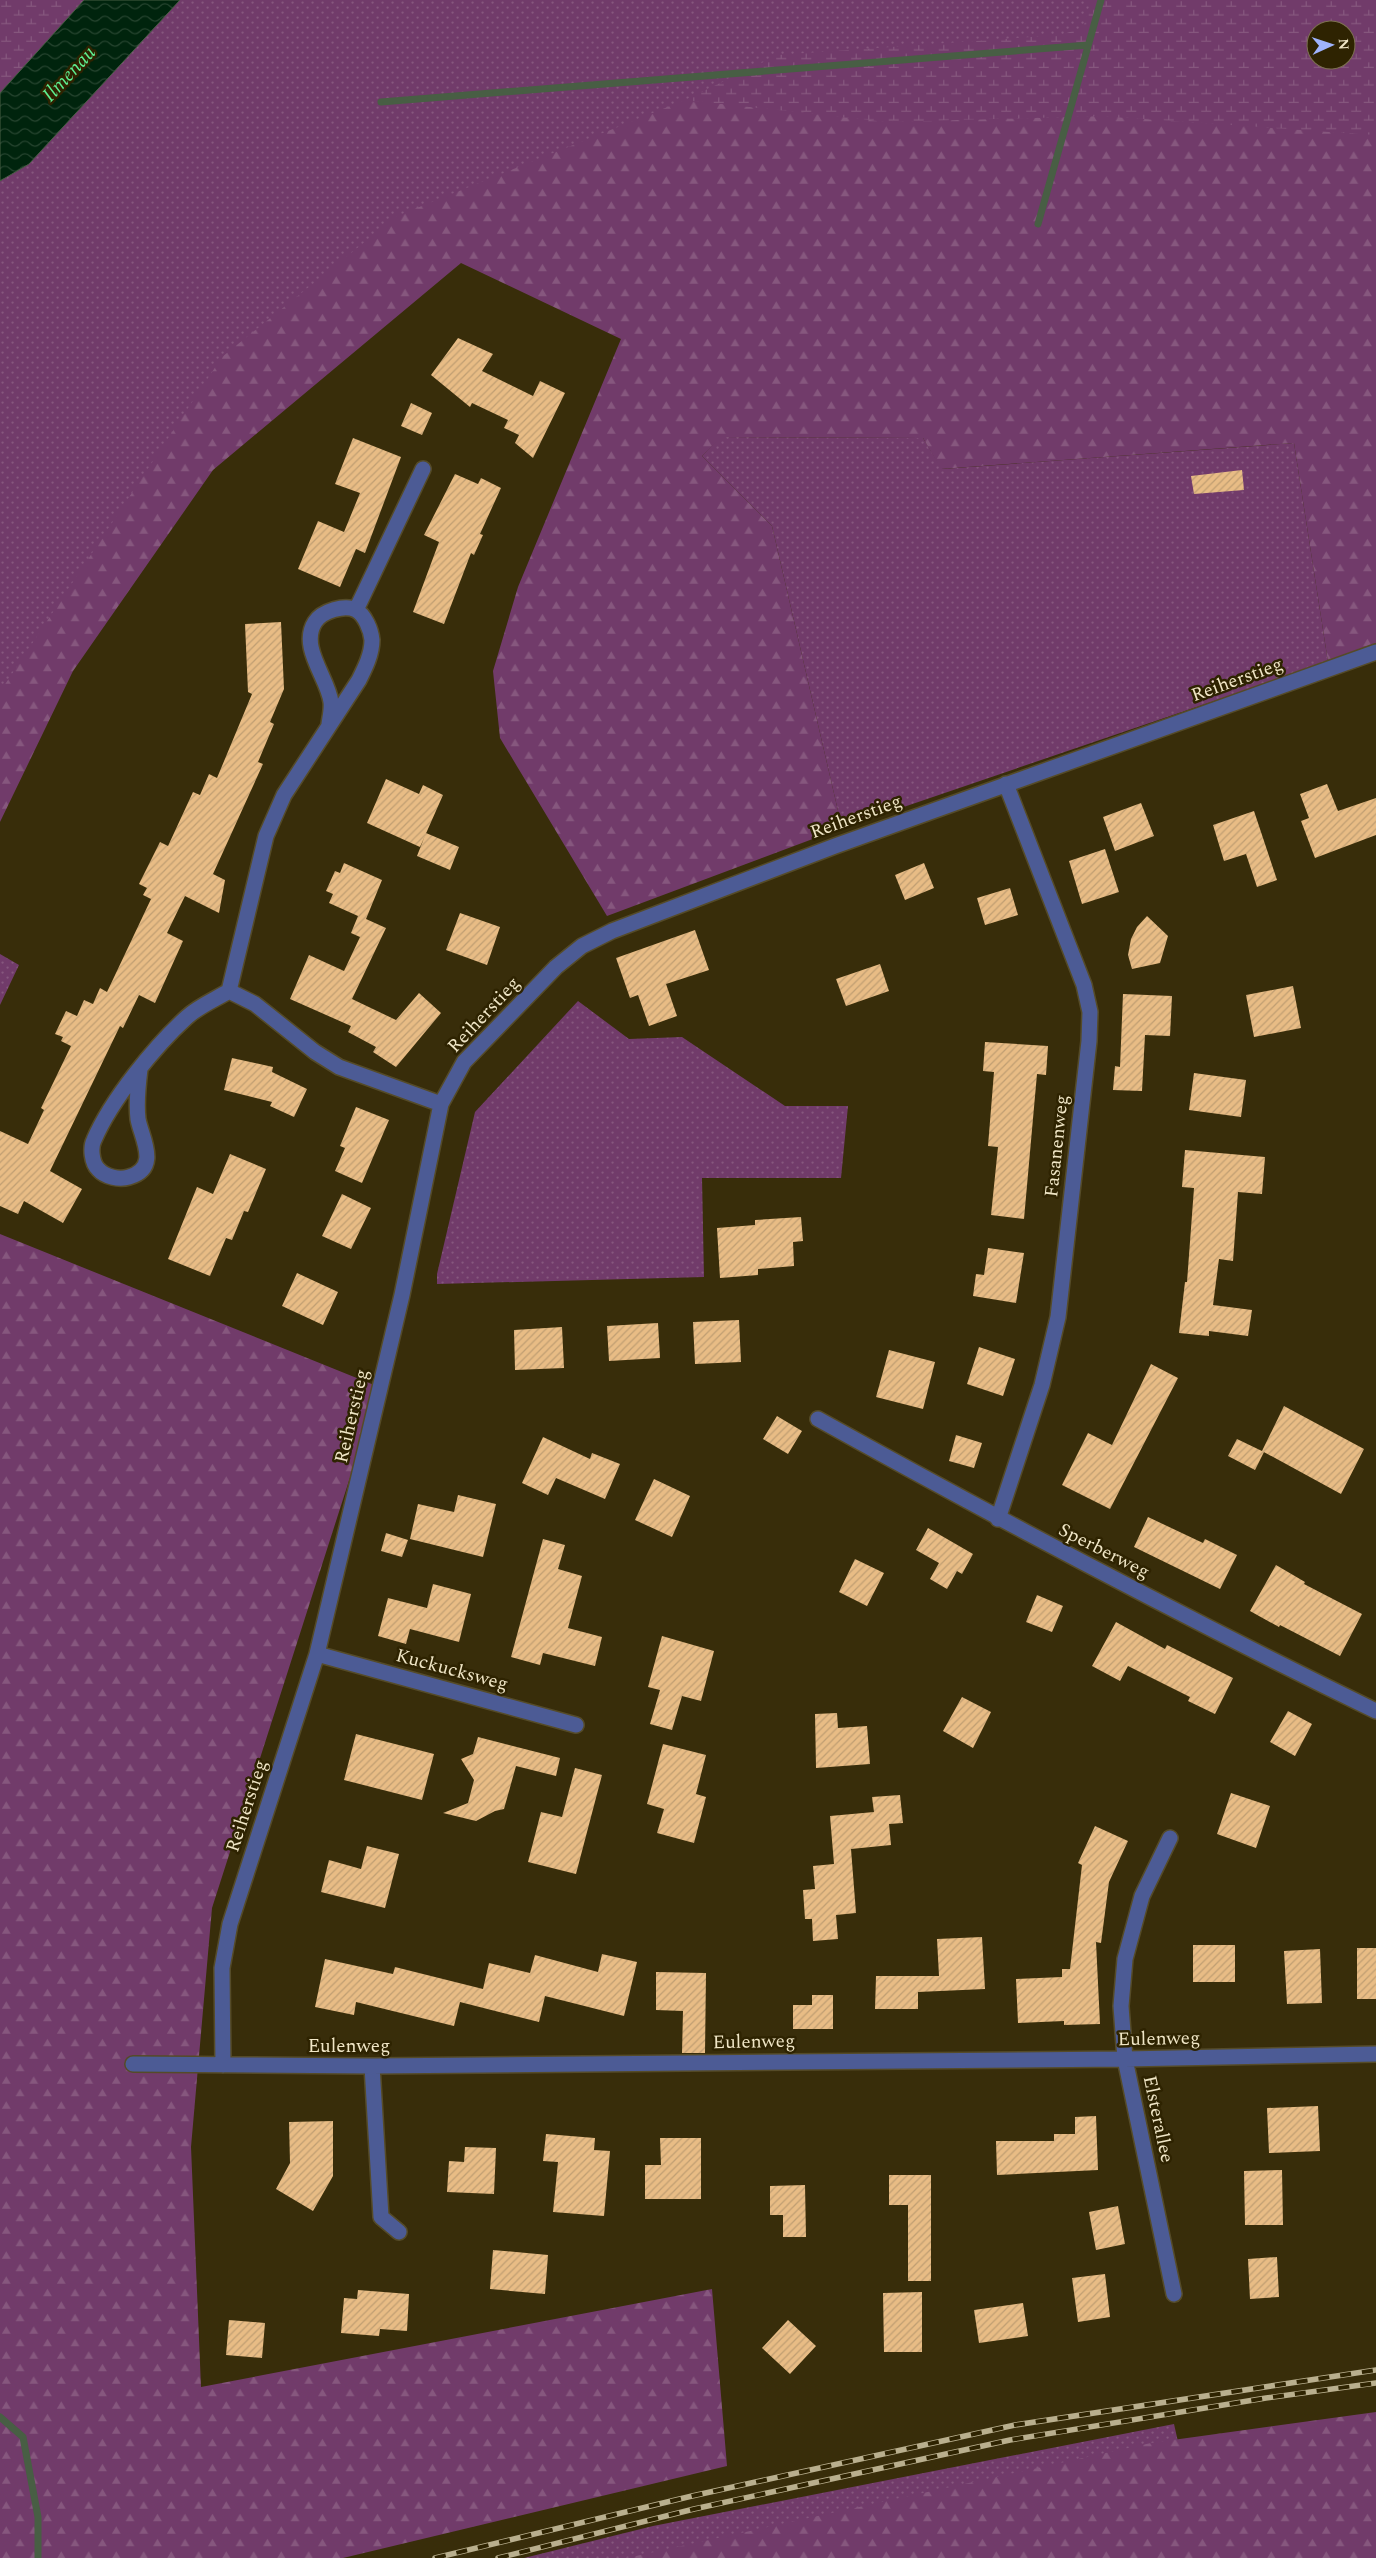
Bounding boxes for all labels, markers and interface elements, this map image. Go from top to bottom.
north arrow [1306,20,1356,70]
text: N [1333,38,1354,51]
water label: Ilmenau [35,39,103,109]
street label: Reiherstieg [1187,650,1287,710]
street label: Reiherstieg [806,787,906,847]
street label: Reiherstieg [441,970,527,1060]
street label: Fasanenweg [1037,1093,1077,1199]
street label: Reiherstieg [327,1366,377,1466]
street label: Sperberweg [1053,1516,1155,1586]
street label: Kuckucksweg [393,1641,511,1699]
street label: Reiherstieg [218,1756,276,1856]
street label: Eulenweg [1117,2024,1201,2054]
street label: Eulenweg [712,2027,796,2057]
street label: Eulenweg [308,2032,390,2061]
street label: Elsterallee [1135,2073,1181,2165]

